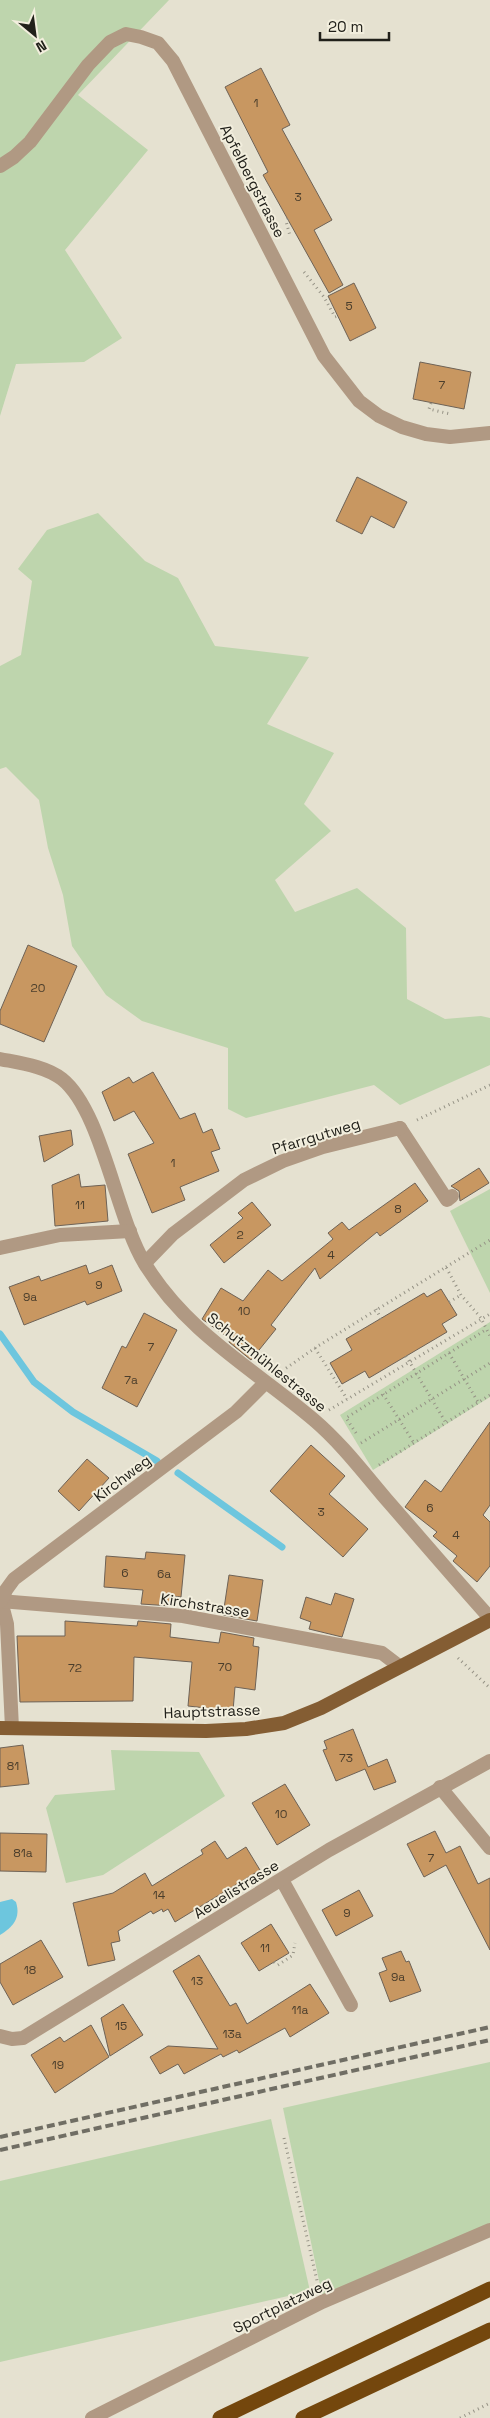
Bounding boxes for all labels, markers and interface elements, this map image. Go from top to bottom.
north arrow [10,10,60,60]
scale bar [320,10,389,42]
text: 20 m [328,17,363,36]
text: N [33,36,50,57]
house number: 1 [253,95,259,111]
street label: Apfelbergstrasse [216,121,290,241]
house number: 3 [294,189,302,205]
house number: 5 [345,298,353,314]
house number: 7 [439,377,446,393]
house number: 20 [31,980,45,996]
street label: Pfarrgutweg [270,1114,362,1158]
house number: 1 [170,1155,176,1171]
house number: 11 [75,1197,85,1213]
house number: 8 [394,1201,402,1217]
house number: 2 [236,1227,244,1243]
house number: 4 [327,1247,335,1263]
house number: 9 [95,1277,103,1293]
house number: 9a [23,1289,37,1305]
house number: 10 [238,1303,250,1319]
street label: Schutzmühlestrasse [203,1308,331,1416]
house number: 7 [148,1339,155,1355]
house number: 7a [124,1372,138,1388]
street label: Kirchweg [90,1450,154,1506]
house number: 6 [426,1500,434,1516]
house number: 3 [317,1504,325,1520]
house number: 4 [452,1527,460,1543]
house number: 6 [121,1565,129,1581]
house number: 6a [157,1566,171,1582]
street label: Kirchstrasse [159,1589,251,1621]
house number: 70 [218,1659,232,1675]
house number: 72 [68,1660,82,1676]
street label: Hauptstrasse [163,1700,261,1722]
house number: 73 [339,1750,353,1766]
house number: 81 [7,1758,19,1774]
house number: 10 [275,1806,287,1822]
house number: 81a [13,1845,33,1861]
house number: 7 [428,1850,435,1866]
street label: Aeuelistrasse [190,1855,282,1923]
house number: 14 [153,1887,166,1903]
house number: 9 [343,1905,351,1921]
house number: 11 [260,1940,270,1956]
house number: 18 [24,1962,36,1978]
house number: 9a [391,1969,405,1985]
house number: 13 [191,1973,203,1989]
house number: 11a [292,2002,309,2018]
house number: 15 [115,2018,127,2034]
house number: 13a [222,2026,242,2042]
house number: 19 [52,2057,64,2073]
street label: Sportplatzweg [230,2273,334,2337]

